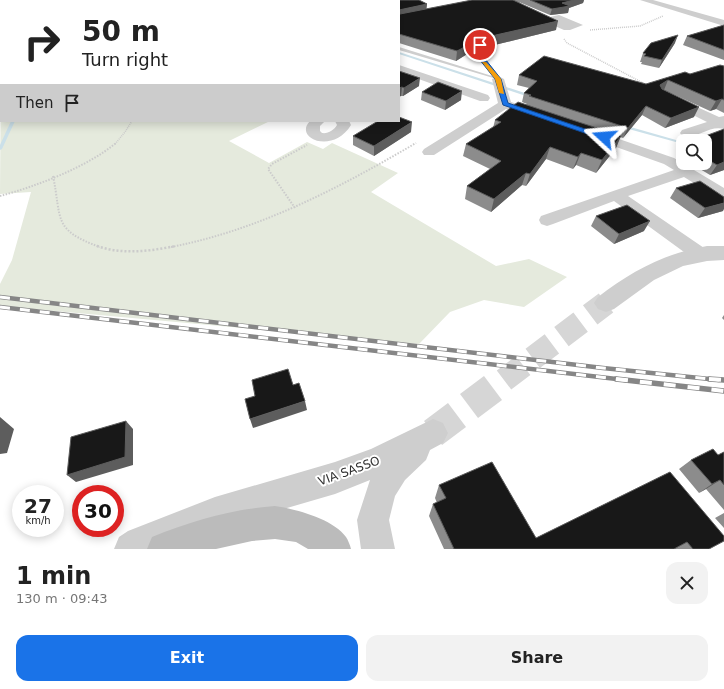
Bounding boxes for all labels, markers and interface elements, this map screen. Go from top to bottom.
text: 50 m [82,15,160,48]
icon: right [16,16,68,68]
pin [463,28,497,62]
icon: arrive [469,34,491,56]
text: Turn right [82,49,168,70]
icon: arrive [61,92,83,114]
text: Then [16,94,53,112]
position arrow [583,116,625,158]
map controls [676,134,712,170]
button: search [676,134,712,170]
street label: VIA SASSO [316,453,382,489]
speed limit sign: 30 [72,485,124,537]
text: 27 [24,494,52,518]
text: km/h [25,515,51,526]
text: 1 min [16,562,91,590]
button: close [666,562,708,604]
text: 130 m · 09:43 [16,591,107,606]
button: Exit [16,635,358,681]
button: Share [366,635,708,681]

